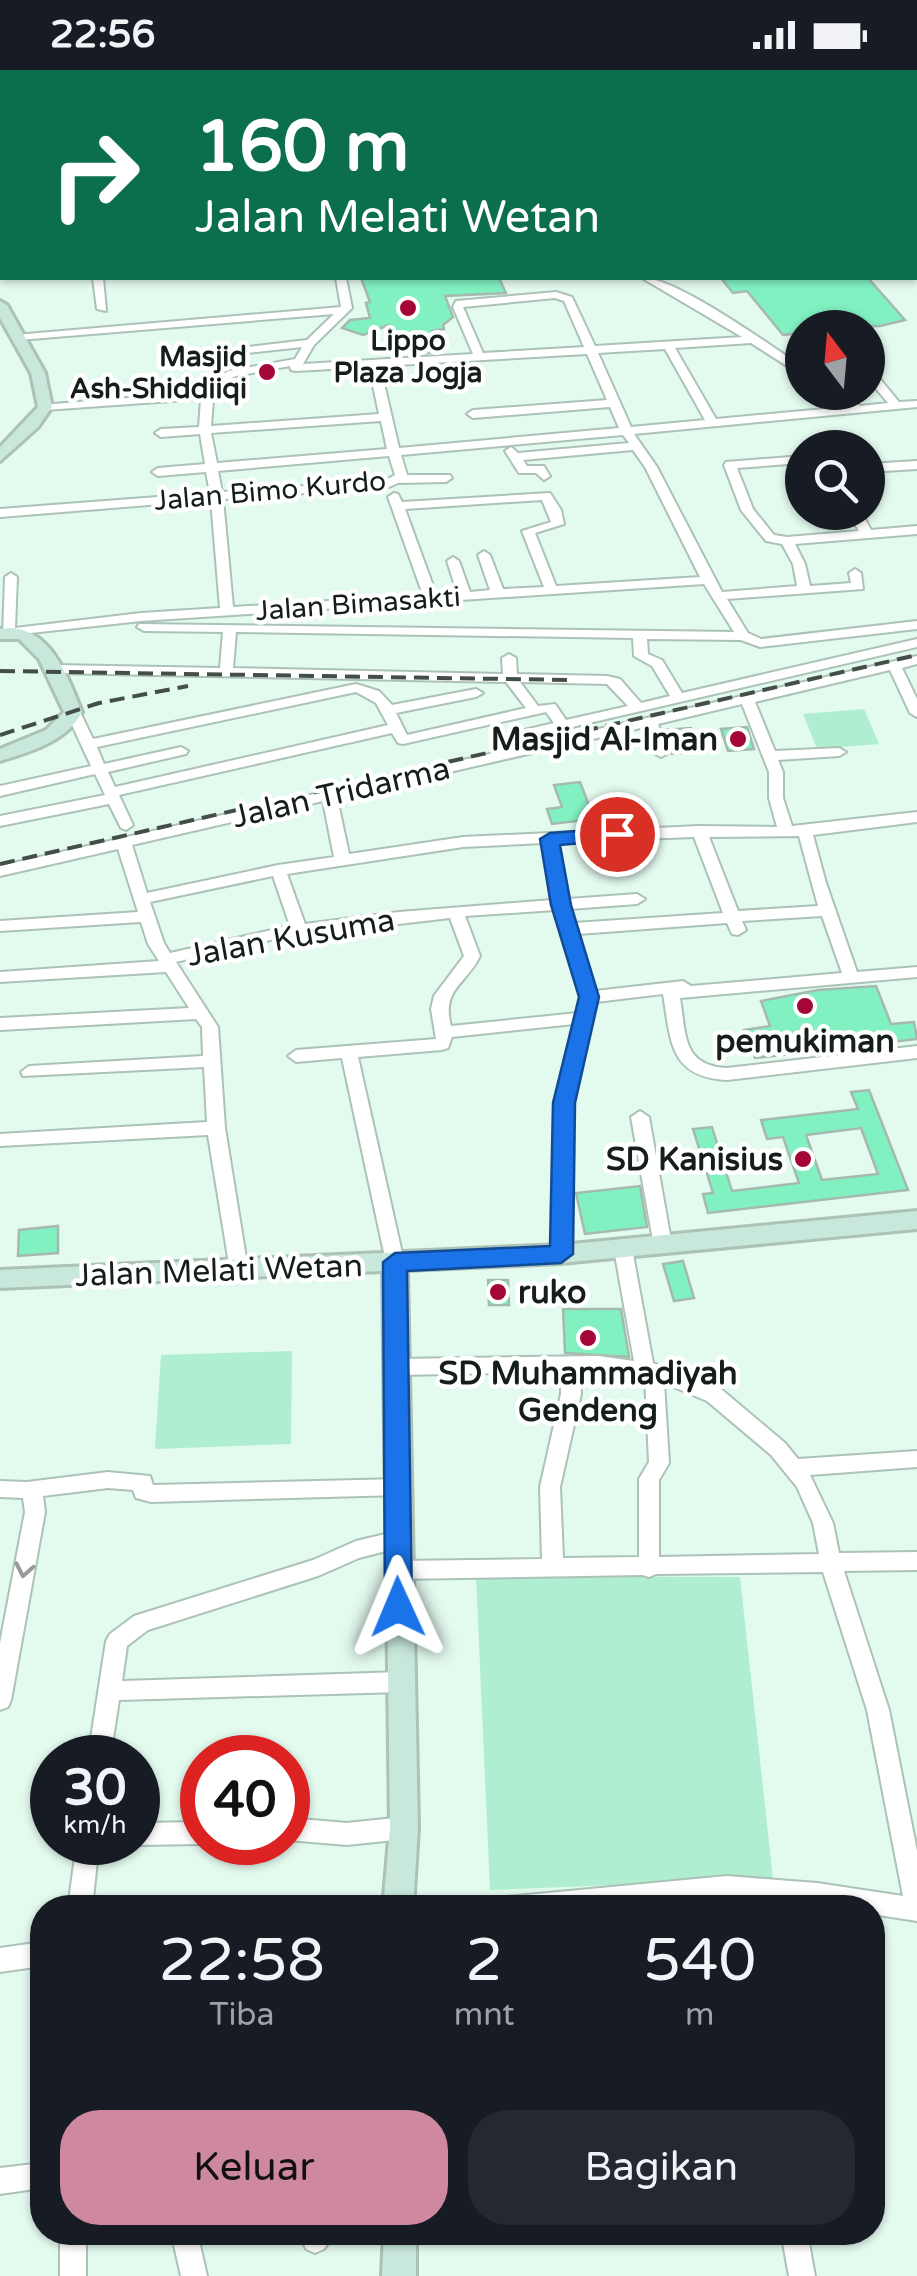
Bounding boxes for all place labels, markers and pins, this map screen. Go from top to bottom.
marker: Lippo Plaza Jogja [397,297,419,319]
place label: Lippo Plaza Jogja [334,324,482,390]
place label: Masjid Ash-Shiddiiqi [70,340,247,406]
marker: Masjid Ash-Shiddiiqi [256,361,278,383]
place label: Masjid Al-Iman [491,721,718,759]
marker: Masjid Al-Iman [727,728,749,750]
pin [575,792,660,877]
marker: pemukiman [794,995,816,1017]
place label: pemukiman [715,1023,895,1061]
place label: SD Kanisius [606,1141,783,1179]
marker: SD Kanisius [792,1148,814,1170]
place label: ruko [518,1274,586,1312]
marker: ruko [487,1281,509,1303]
marker: SD Muhammadiyah Gendeng [577,1327,599,1349]
place label: SD Muhammadiyah Gendeng [439,1355,737,1430]

